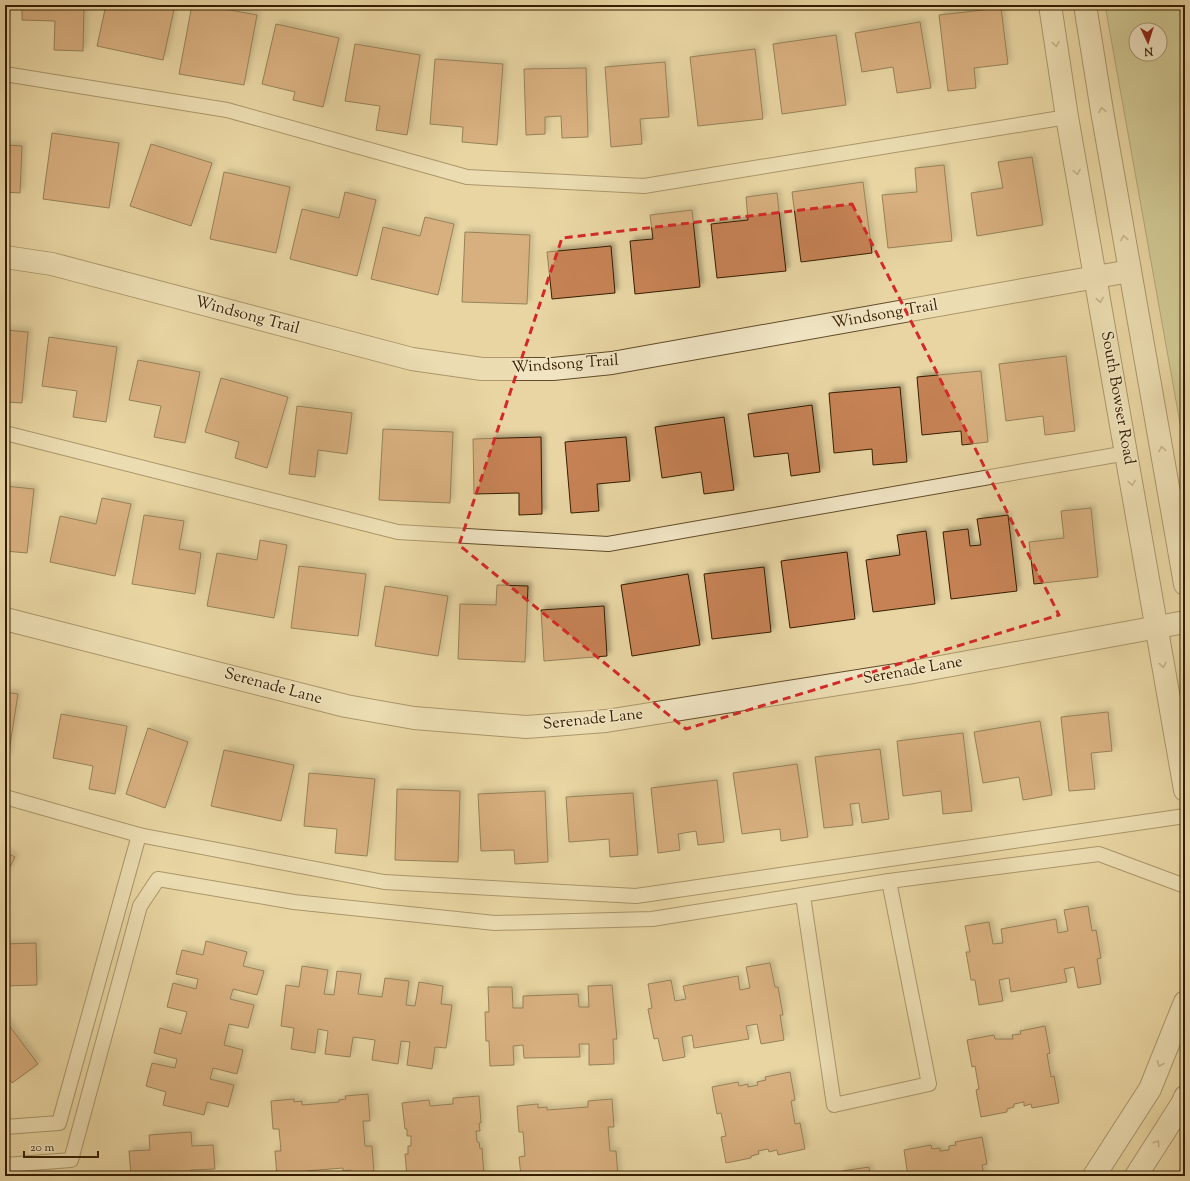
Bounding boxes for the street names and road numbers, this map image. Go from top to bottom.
street label: Windsong Trail [192,291,302,341]
street label: Windsong Trail [830,294,940,336]
street label: South Bowser Road [1094,329,1140,467]
street label: Windsong Trail [511,350,620,380]
street label: Serenade Lane [861,651,965,691]
street label: Serenade Lane [221,663,325,711]
street label: Serenade Lane [542,703,644,737]

